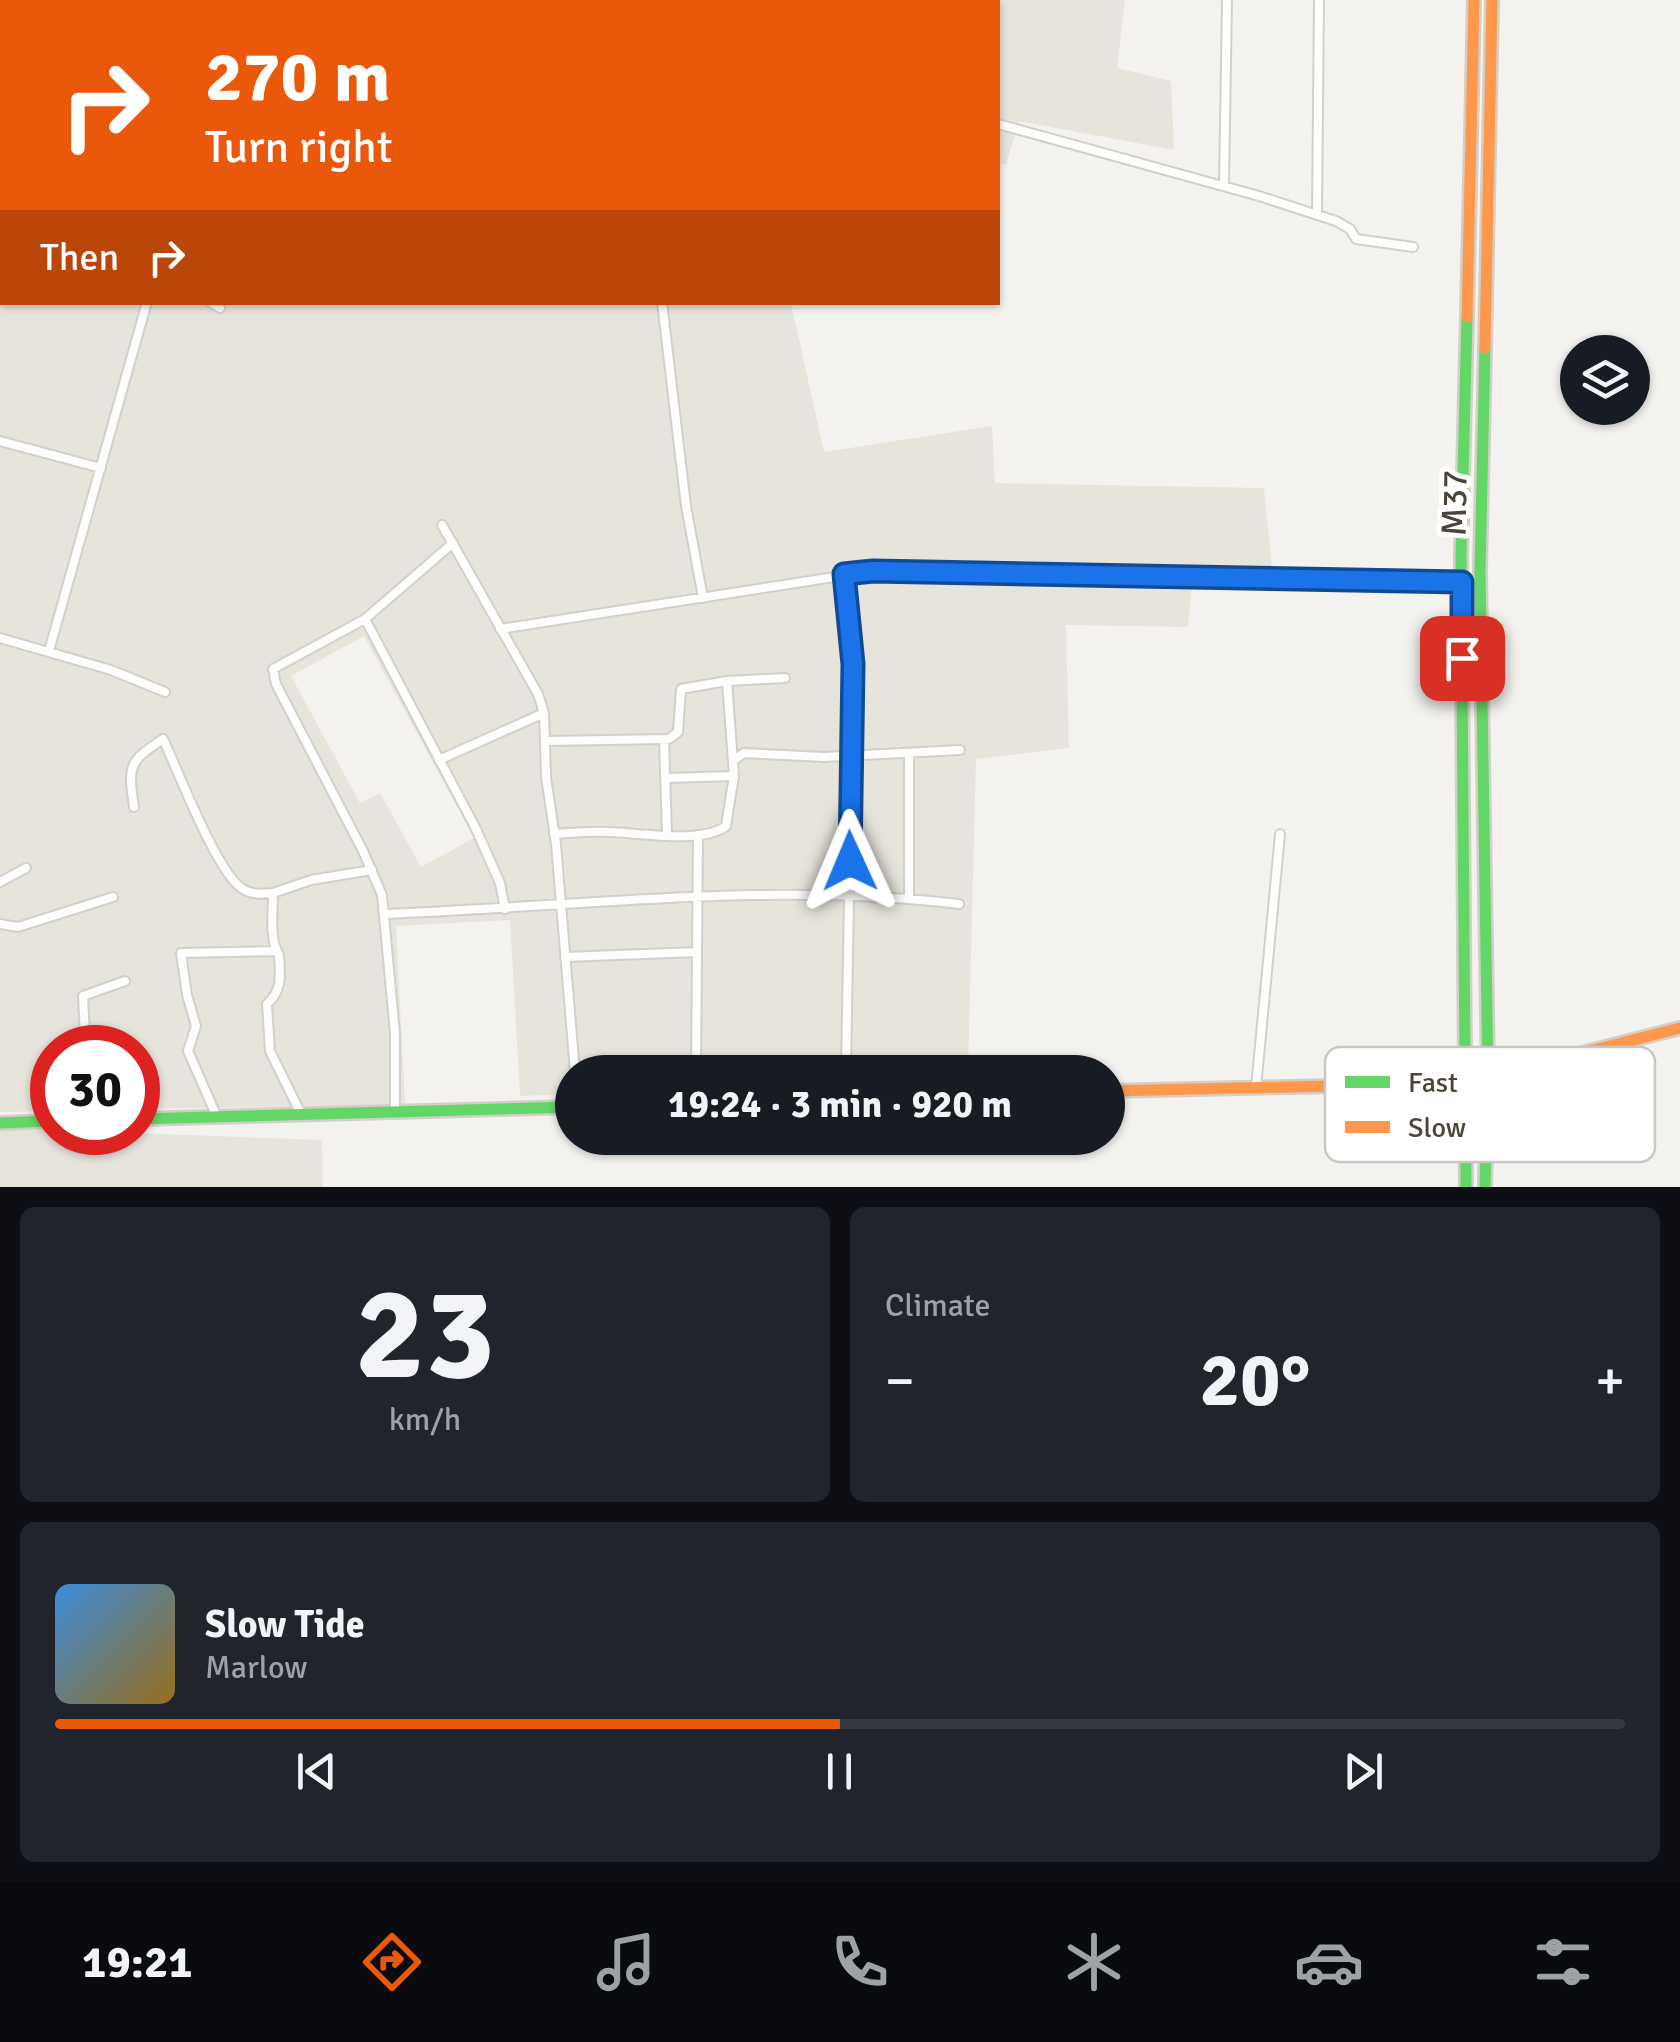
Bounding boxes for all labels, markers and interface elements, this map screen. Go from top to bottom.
text: 270 m [205,34,390,120]
icon: right [40,40,170,170]
text: Turn right [205,120,393,175]
icon: right [139,230,194,285]
text: Then [40,234,119,281]
map controls [1560,335,1650,425]
button: layers [1560,335,1650,425]
street label: M37 [1432,470,1477,536]
pin [1420,616,1505,701]
icon: arrive [1435,631,1490,686]
position arrow [798,809,902,913]
speed limit sign: 30 [30,1025,160,1155]
legend [1325,1047,1655,1162]
text: Fast [1408,1066,1458,1100]
text: 19:24 · 3 min · 920 m [668,1081,1012,1128]
text: Slow [1408,1111,1466,1145]
text: 23 [355,1255,495,1415]
text: Climate [885,1286,991,1325]
text: 20° [1200,1334,1311,1427]
text: − [885,1347,915,1415]
text: + [1595,1347,1625,1415]
text: km/h [389,1400,461,1439]
text: Slow Tide [205,1601,365,1648]
text: Marlow [205,1648,307,1687]
icon: previous [289,1744,344,1799]
icon: pause [812,1744,867,1799]
icon: next [1336,1744,1391,1799]
icon: directions [357,1927,427,1997]
icon: music [591,1927,661,1997]
icon: phone [825,1927,895,1997]
icon: climate [1059,1927,1129,1997]
icon: car [1294,1927,1364,1997]
icon: filters [1528,1927,1598,1997]
text: 19:21 [82,1935,193,1990]

